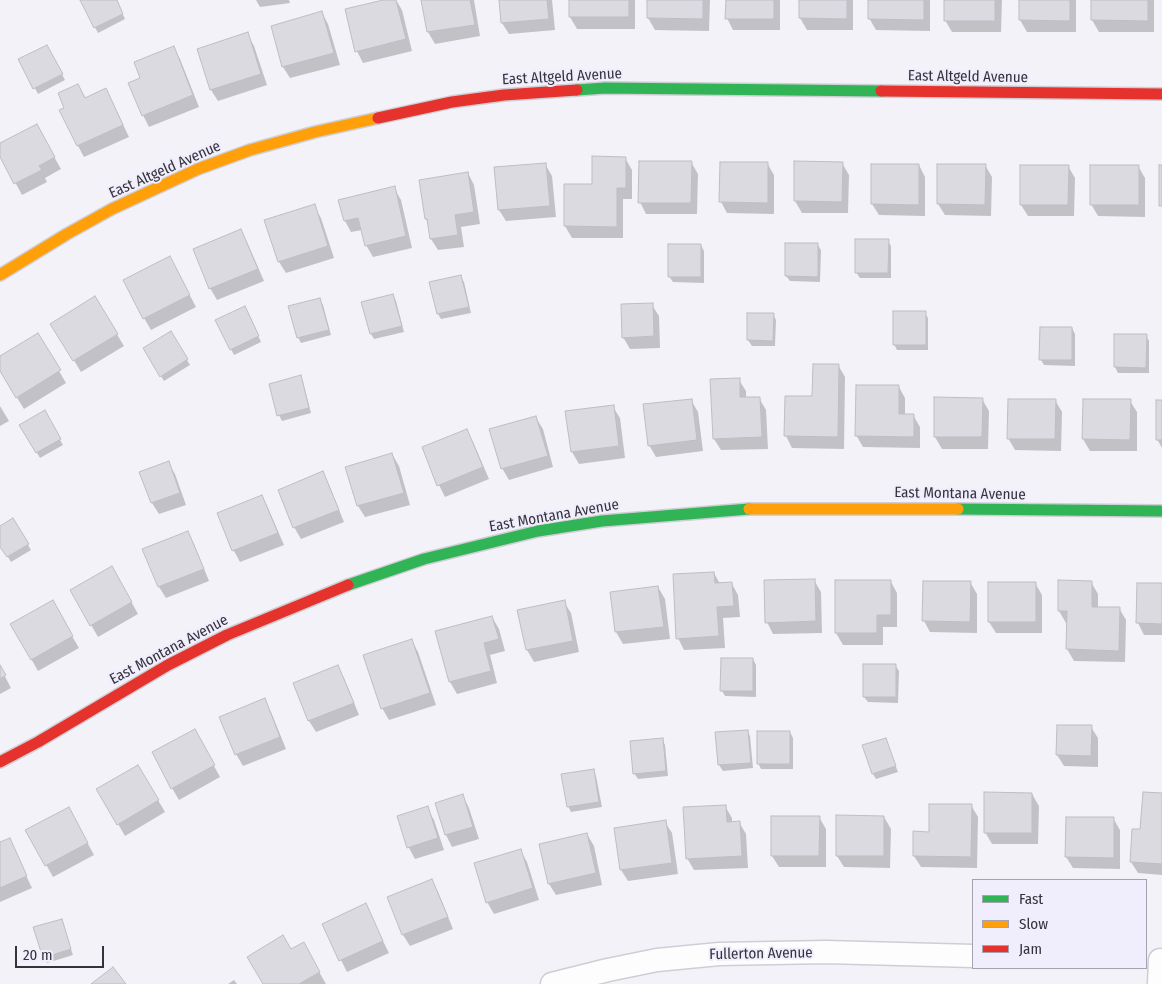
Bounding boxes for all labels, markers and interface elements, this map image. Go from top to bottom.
street label: East Altgeld Avenue [502,65,622,89]
street label: East Altgeld Avenue [908,67,1028,87]
street label: East Altgeld Avenue [106,137,224,203]
street label: East Montana Avenue [894,484,1026,504]
street label: East Montana Avenue [488,496,620,536]
street label: East Montana Avenue [107,611,231,689]
legend [972,879,1147,969]
text: Fast [1019,890,1043,908]
text: Slow [1019,915,1048,933]
scale bar [18,936,106,968]
text: Jam [1019,940,1042,958]
street label: Fullerton Avenue [709,944,813,964]
text: 20 m [23,946,53,964]

